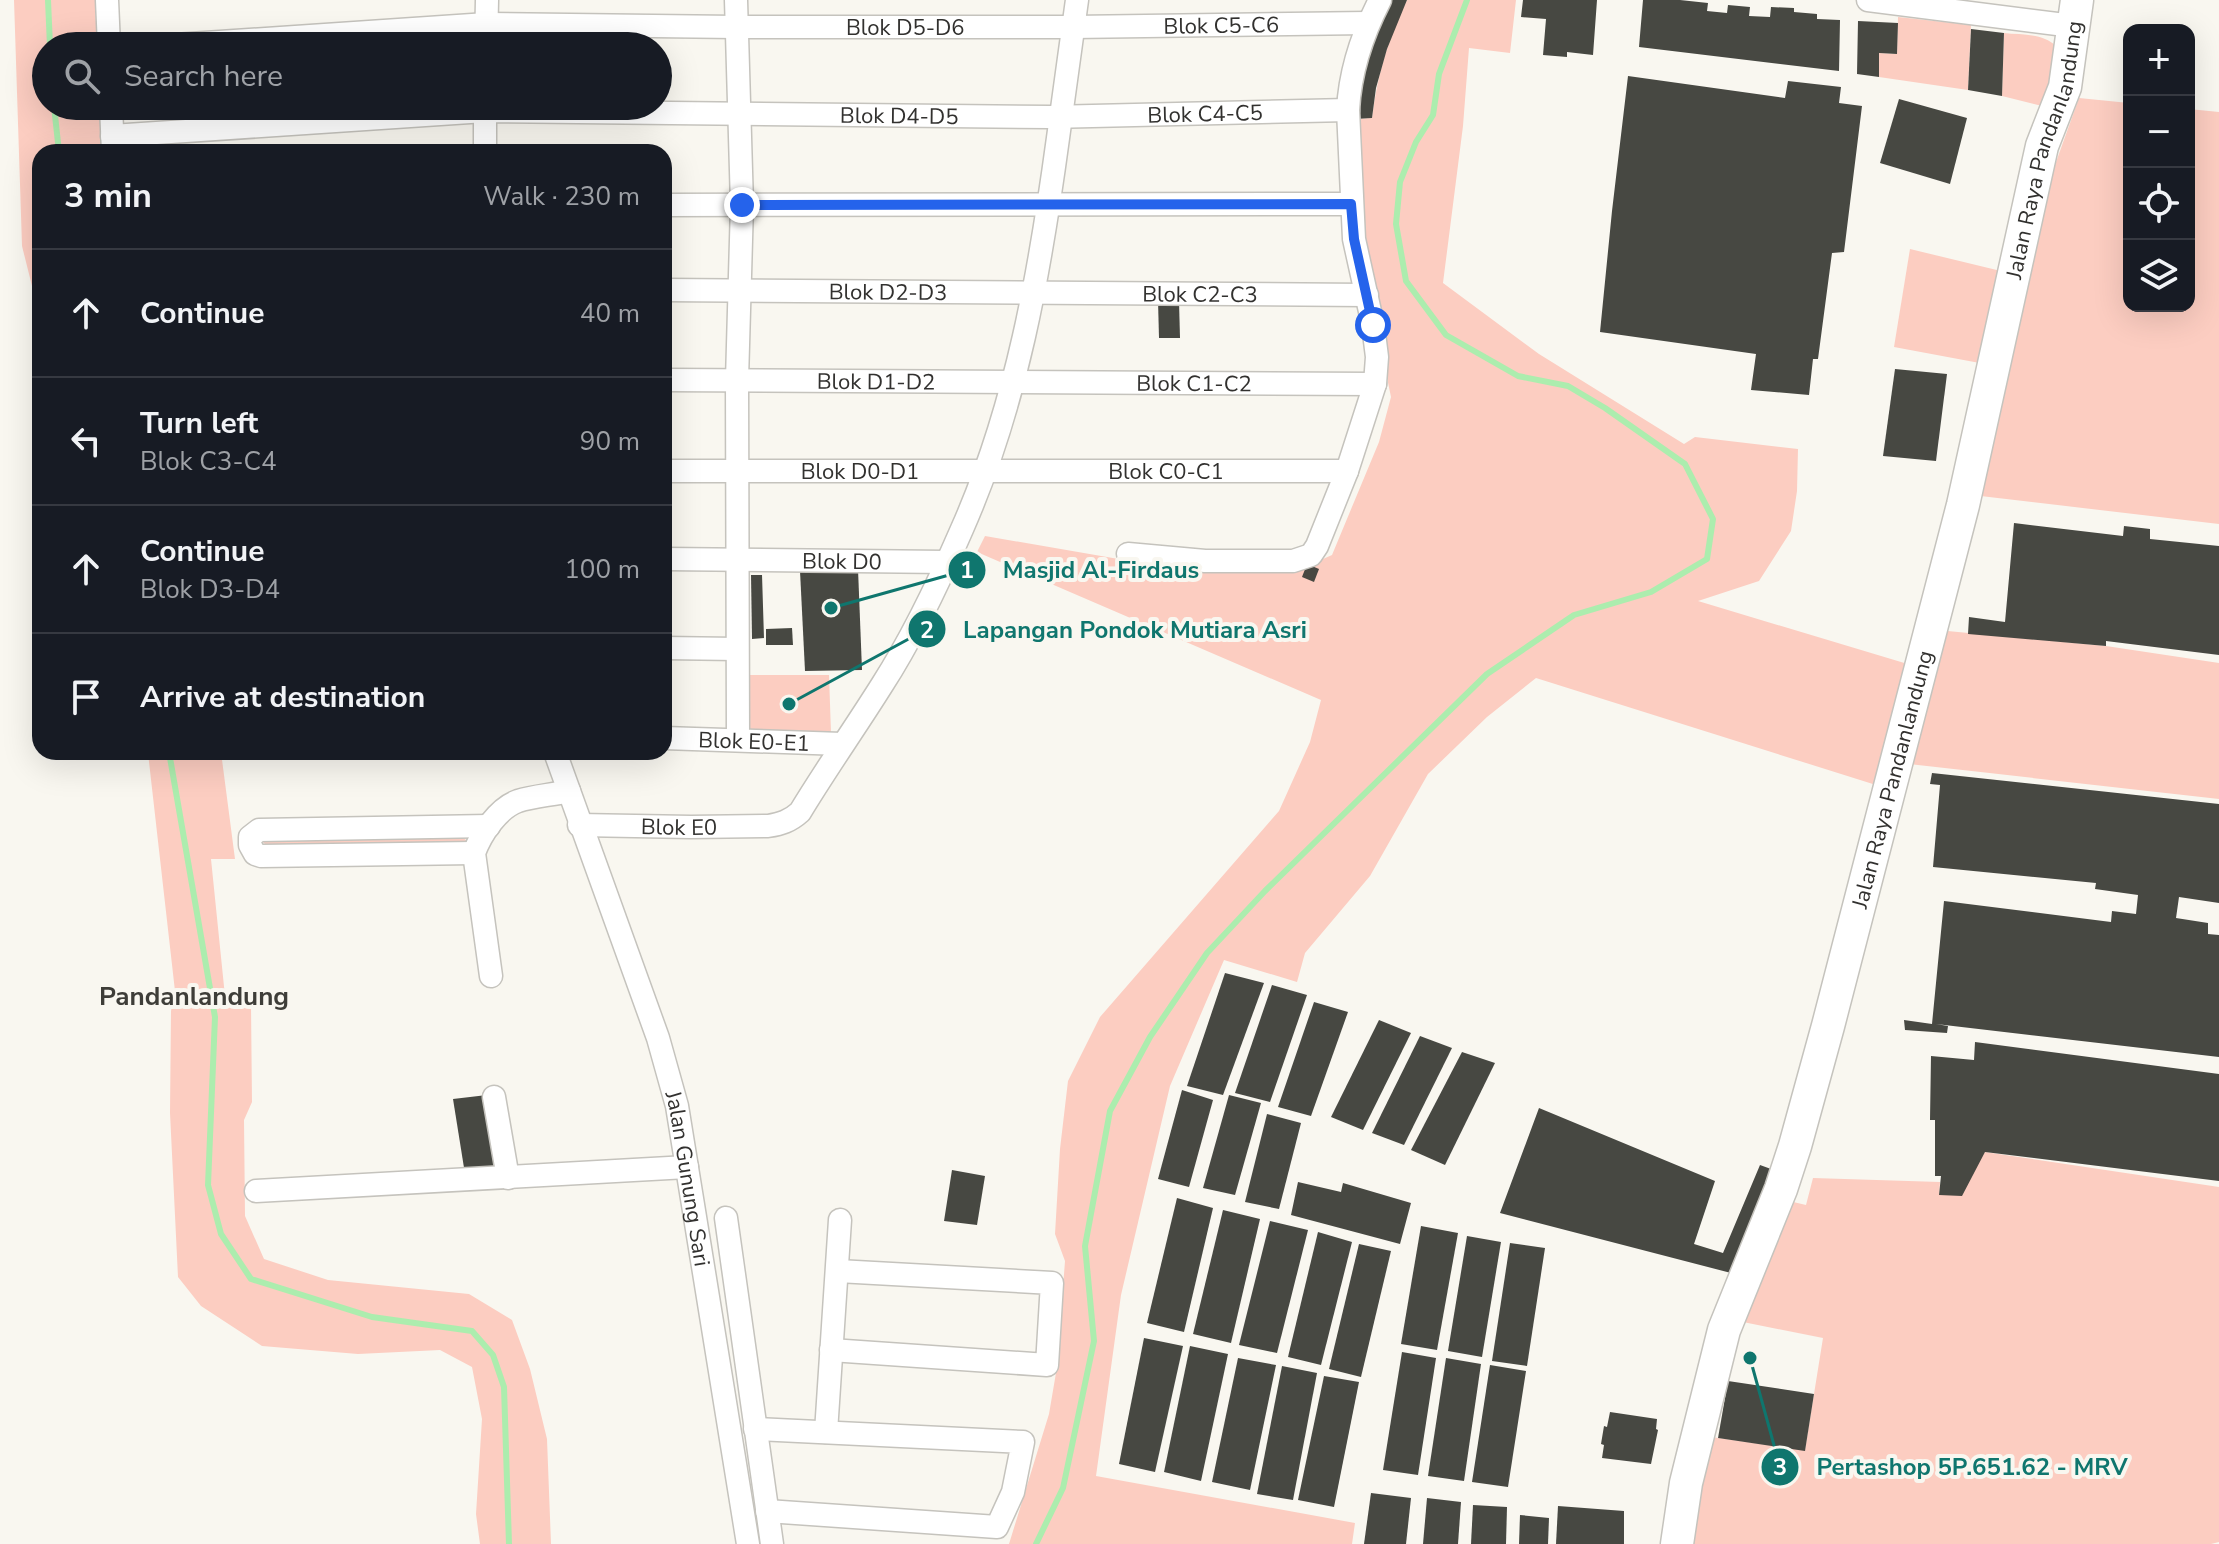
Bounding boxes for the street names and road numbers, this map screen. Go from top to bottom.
street label: Blok C5-C6 [1163,10,1279,42]
street label: Blok D5-D6 [846,13,965,43]
street label: Jalan Raya Pandanlandung [1999,19,2090,283]
street label: Blok C4-C5 [1147,98,1263,131]
street label: Blok D4-D5 [840,101,959,132]
street label: Blok D2-D3 [829,277,947,308]
street label: Blok C2-C3 [1142,279,1258,310]
street label: Blok D1-D2 [817,367,935,398]
street label: Blok C1-C2 [1136,369,1252,399]
street label: Blok D0-D1 [801,457,919,487]
street label: Blok C0-C1 [1108,457,1224,487]
street label: Blok D0 [802,546,882,577]
street label: Jalan Raya Pandanlandung [1845,647,1941,913]
street label: Blok E0-E1 [698,725,810,759]
street label: Blok E0 [641,812,717,843]
street label: Jalan Gunung Sari [657,1086,717,1269]

